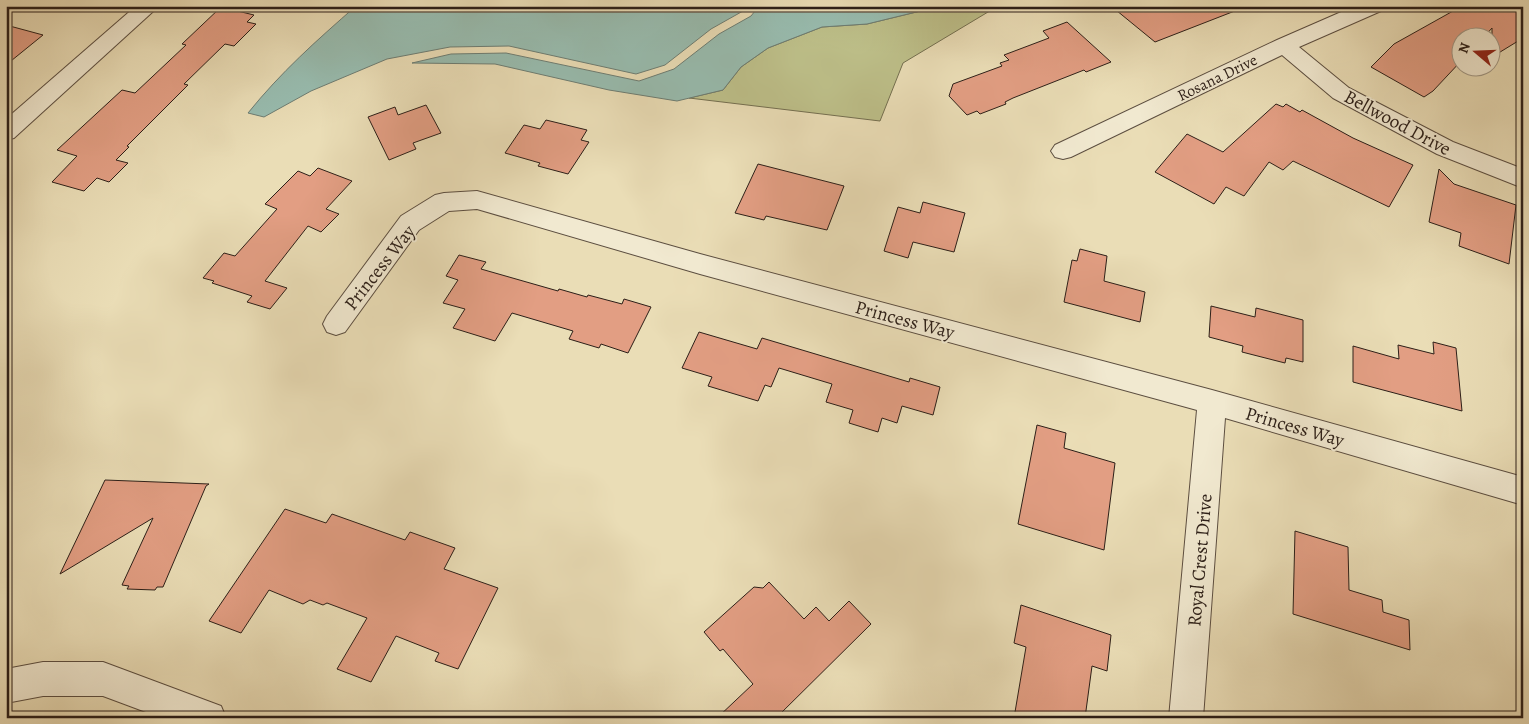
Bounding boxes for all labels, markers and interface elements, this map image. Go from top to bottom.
north arrow [1452,28,1502,78]
text: N [1454,40,1475,56]
street label: Rosana Drive [1174,49,1261,107]
street label: Bellwood Drive [1340,84,1456,162]
street label: Princess Way [338,219,422,316]
street label: Princess Way [852,294,958,346]
street label: Princess Way [1242,400,1348,454]
street label: Royal Crest Drive [1181,493,1219,627]

